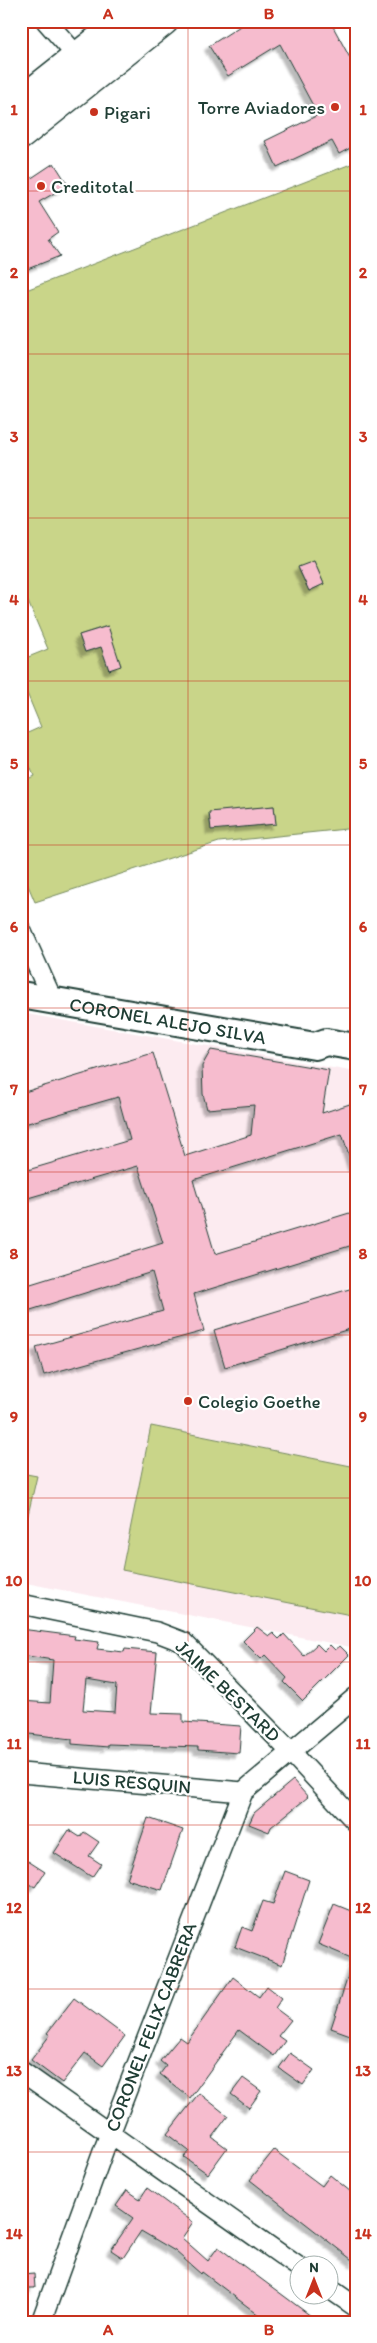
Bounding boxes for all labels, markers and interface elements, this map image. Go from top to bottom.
text: A [102,4,114,23]
text: B [264,4,275,23]
place label: Torre Aviadores [198,96,325,119]
text: 1 [10,100,18,119]
text: 1 [359,100,367,119]
place label: Pigari [104,101,151,124]
marker: Torre Aviadores [329,101,341,113]
marker: Pigari [88,106,100,118]
place label: Creditotal [51,175,135,198]
marker: Creditotal [35,180,47,192]
text: 2 [10,263,19,282]
text: 2 [359,263,368,282]
text: 3 [10,427,19,446]
text: 3 [359,427,368,446]
text: 4 [9,590,19,609]
text: 4 [358,590,368,609]
text: 5 [10,754,19,773]
text: 5 [359,754,368,773]
text: 6 [10,917,19,936]
text: 6 [359,917,368,936]
street label: CORONEL ALEJO SILVA [68,992,268,1049]
text: 7 [9,1080,18,1099]
text: 7 [358,1080,367,1099]
text: 8 [10,1244,19,1263]
text: 8 [359,1244,368,1263]
place label: Colegio Goethe [198,1390,321,1413]
marker: Colegio Goethe [182,1395,194,1407]
text: 9 [10,1407,18,1426]
text: 9 [359,1407,367,1426]
text: 10 [5,1571,23,1590]
text: 10 [354,1571,372,1590]
street label: JAIME BESTARD [171,1635,285,1747]
text: 11 [7,1734,22,1753]
text: 11 [356,1734,371,1753]
street label: LUIS RESQUIN [72,1765,192,1799]
text: 12 [6,1898,23,1917]
text: 12 [355,1898,372,1917]
street label: CORONEL FELIX CABRERA [100,1919,202,2135]
text: 13 [6,2061,22,2080]
text: 13 [355,2061,371,2080]
text: 14 [5,2224,23,2243]
text: 14 [354,2224,372,2243]
north arrow [290,2256,340,2306]
text: N [309,2259,319,2276]
text: A [102,2320,114,2339]
text: B [264,2320,275,2339]

